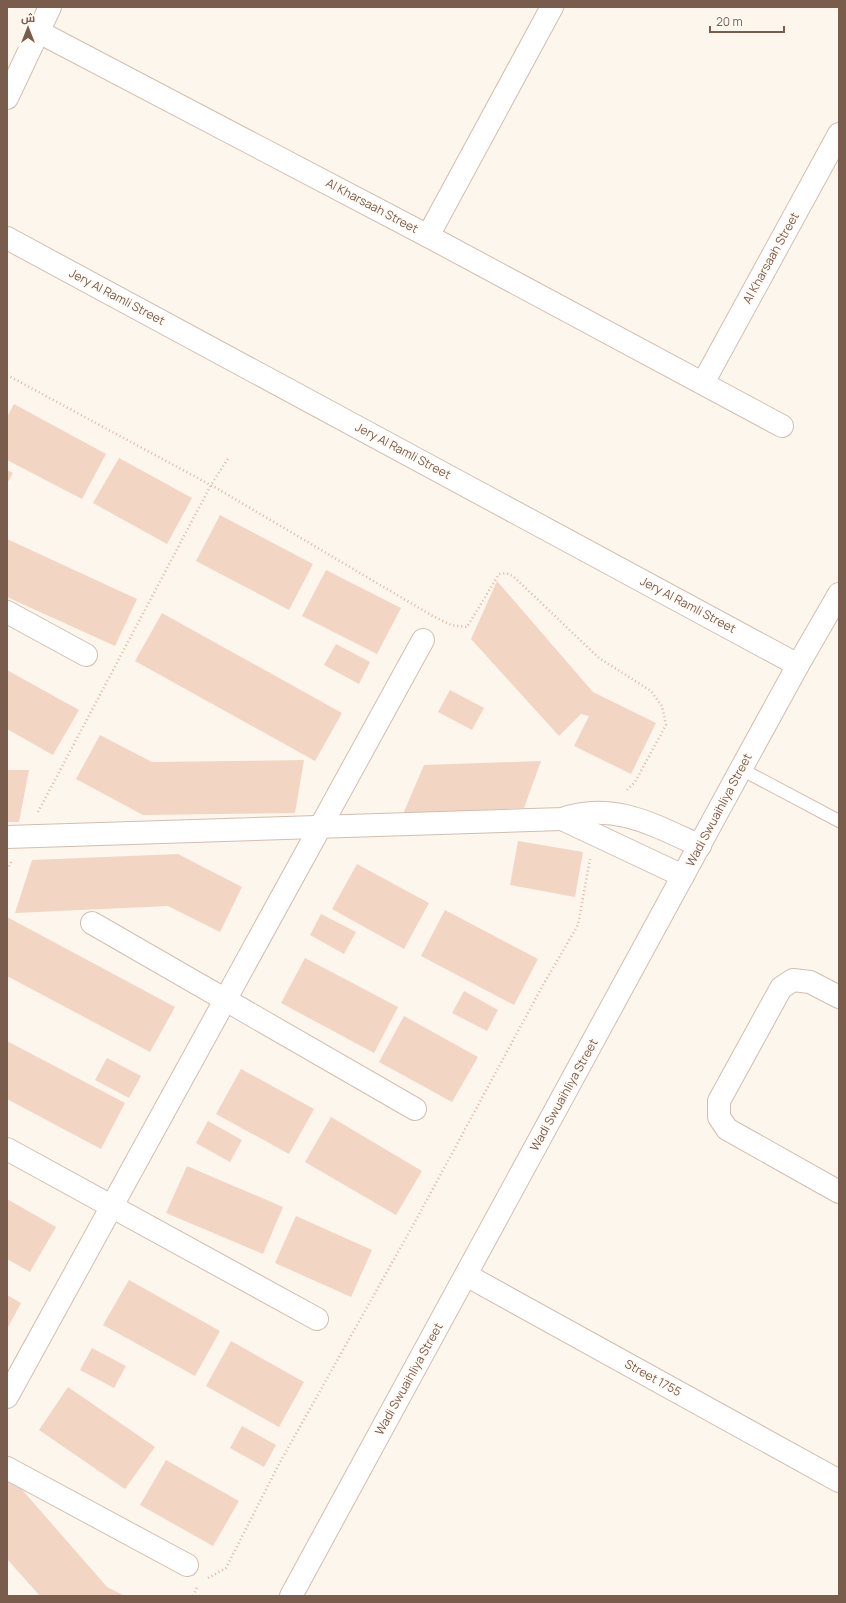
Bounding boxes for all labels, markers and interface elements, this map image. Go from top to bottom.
north arrow [8,8,48,48]
scale bar [710,8,784,34]
text: ش [21,10,35,25]
text: 20 m [716,13,743,30]
street label: Al Kharsaah Street [323,174,422,237]
street label: Al Kharsaah Street [738,209,803,307]
street label: Jery Al Ramli Street [66,264,168,329]
street label: Jery Al Ramli Street [352,418,454,483]
street label: Jery Al Ramli Street [637,572,739,637]
street label: Wadi Swuaihliya Street [681,750,756,869]
street label: Wadi Swuaihliya Street [526,1035,602,1154]
street label: Wadi Swuaihliya Street [371,1319,447,1438]
street label: Street 1755 [622,1355,685,1400]

